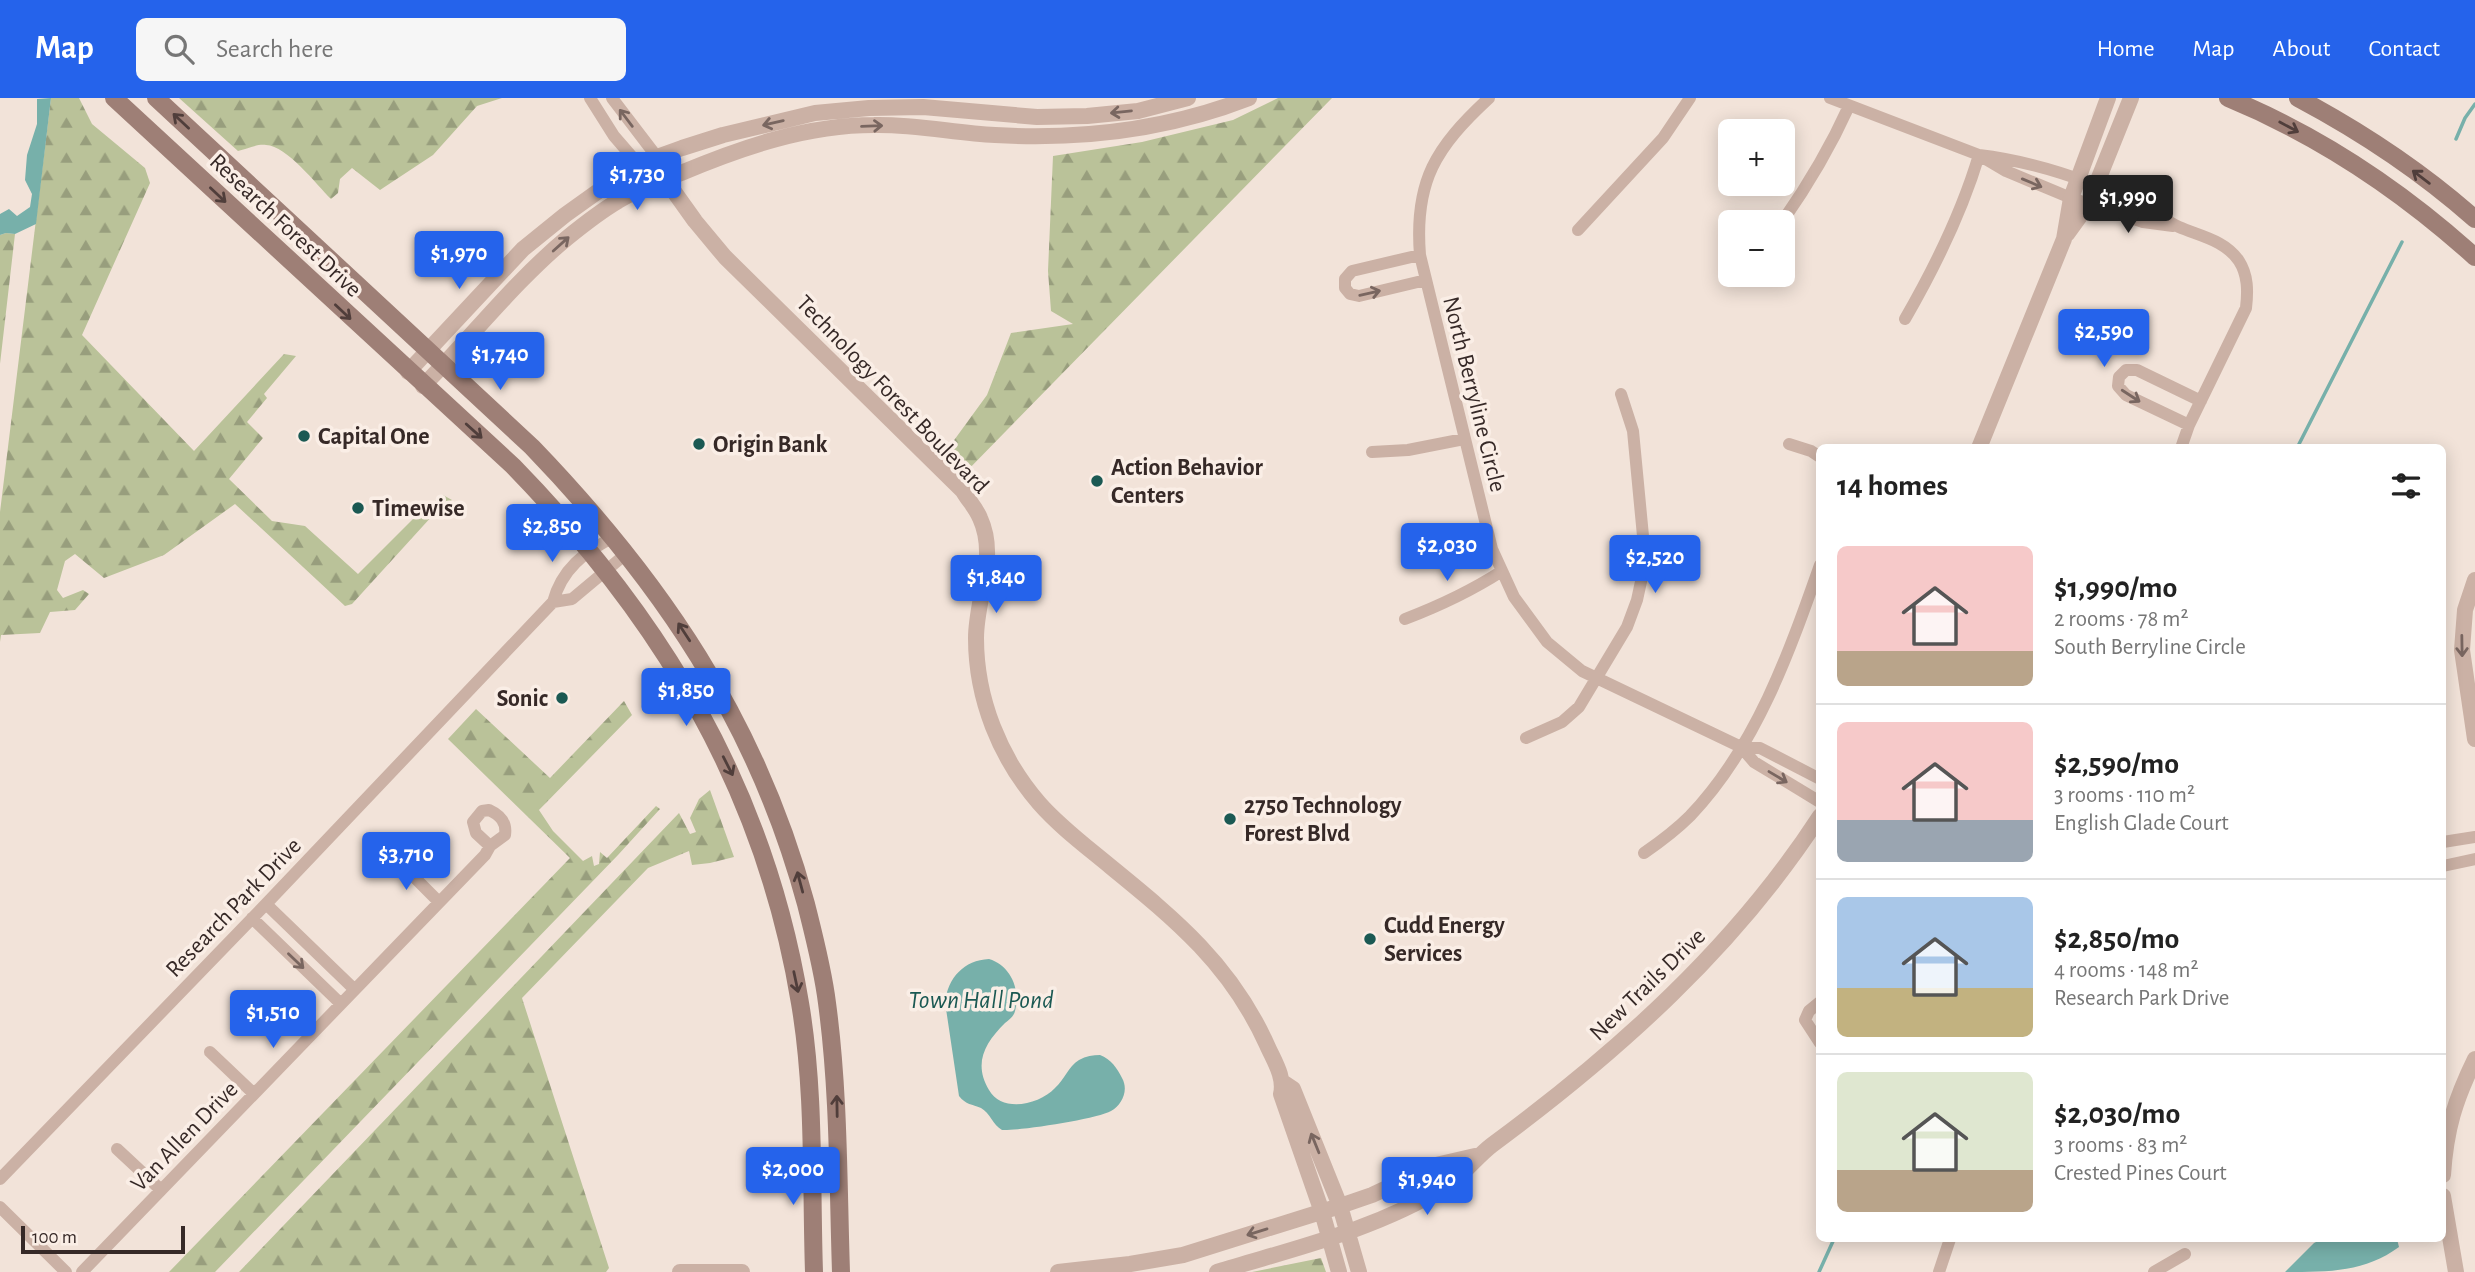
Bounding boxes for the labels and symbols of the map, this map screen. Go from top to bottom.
one-way arrow [1110,106,1133,119]
one-way arrow [619,109,633,128]
one-way arrow [172,113,190,129]
one-way arrow [762,117,785,130]
one-way arrow [860,119,883,132]
one-way arrow [2278,121,2299,134]
street label: Research Forest Drive [205,149,366,302]
pin: $1,730 [580,152,694,212]
one-way arrow [2412,170,2431,184]
pin: $1,990 [2071,176,2185,235]
one-way arrow [2021,177,2043,190]
one-way arrow [209,186,226,203]
pin: $1,970 [402,232,516,291]
one-way arrow [552,236,570,252]
one-way arrow [1358,286,1381,299]
street label: Technology Forest Boulevard [791,291,993,498]
street label: North Berryline Circle [1438,294,1510,494]
one-way arrow [334,303,351,320]
pin: $2,590 [2047,310,2161,369]
pin: $1,740 [443,332,557,392]
one-way arrow [2121,388,2140,403]
one-way arrow [464,423,482,439]
place label: Capital One [318,425,430,449]
marker: Capital One [296,428,312,444]
place label: Origin Bank [713,433,828,457]
marker: Origin Bank [691,436,707,452]
place label: Action Behavior Centers [1111,456,1263,508]
marker: Action Behavior Centers [1089,473,1105,489]
place label: Timewise [372,497,465,521]
marker: Timewise [350,500,366,516]
pin: $2,850 [495,504,609,564]
pin: $2,030 [1390,524,1504,583]
pin: $2,520 [1598,536,1712,595]
pin: $1,840 [939,556,1053,615]
one-way arrow [677,623,691,643]
one-way arrow [2456,634,2469,657]
pin: $1,850 [629,668,743,728]
place label: Sonic [497,687,548,711]
marker: Sonic [554,690,570,706]
one-way arrow [721,755,735,776]
one-way arrow [1768,770,1788,784]
place label: 2750 Technology Forest Blvd [1244,794,1402,846]
marker: 2750 Technology Forest Blvd [1222,811,1238,827]
pin: $3,710 [349,832,463,892]
street label: Research Park Drive [162,834,306,982]
one-way arrow [793,871,806,894]
place label: Cudd Energy Services [1384,914,1505,966]
street label: New Trails Drive [1585,924,1710,1046]
marker: Cudd Energy Services [1362,931,1378,947]
one-way arrow [287,953,304,970]
one-way arrow [789,970,803,993]
water label: Town Hall Pond [908,987,1054,1013]
pin: $1,510 [216,990,330,1050]
street label: Van Allen Drive [127,1077,243,1196]
one-way arrow [830,1095,844,1118]
one-way arrow [1307,1133,1320,1154]
pin: $2,000 [736,1148,850,1207]
pin: $1,940 [1370,1158,1484,1217]
scale bar [21,1223,186,1255]
one-way arrow [1246,1226,1268,1239]

